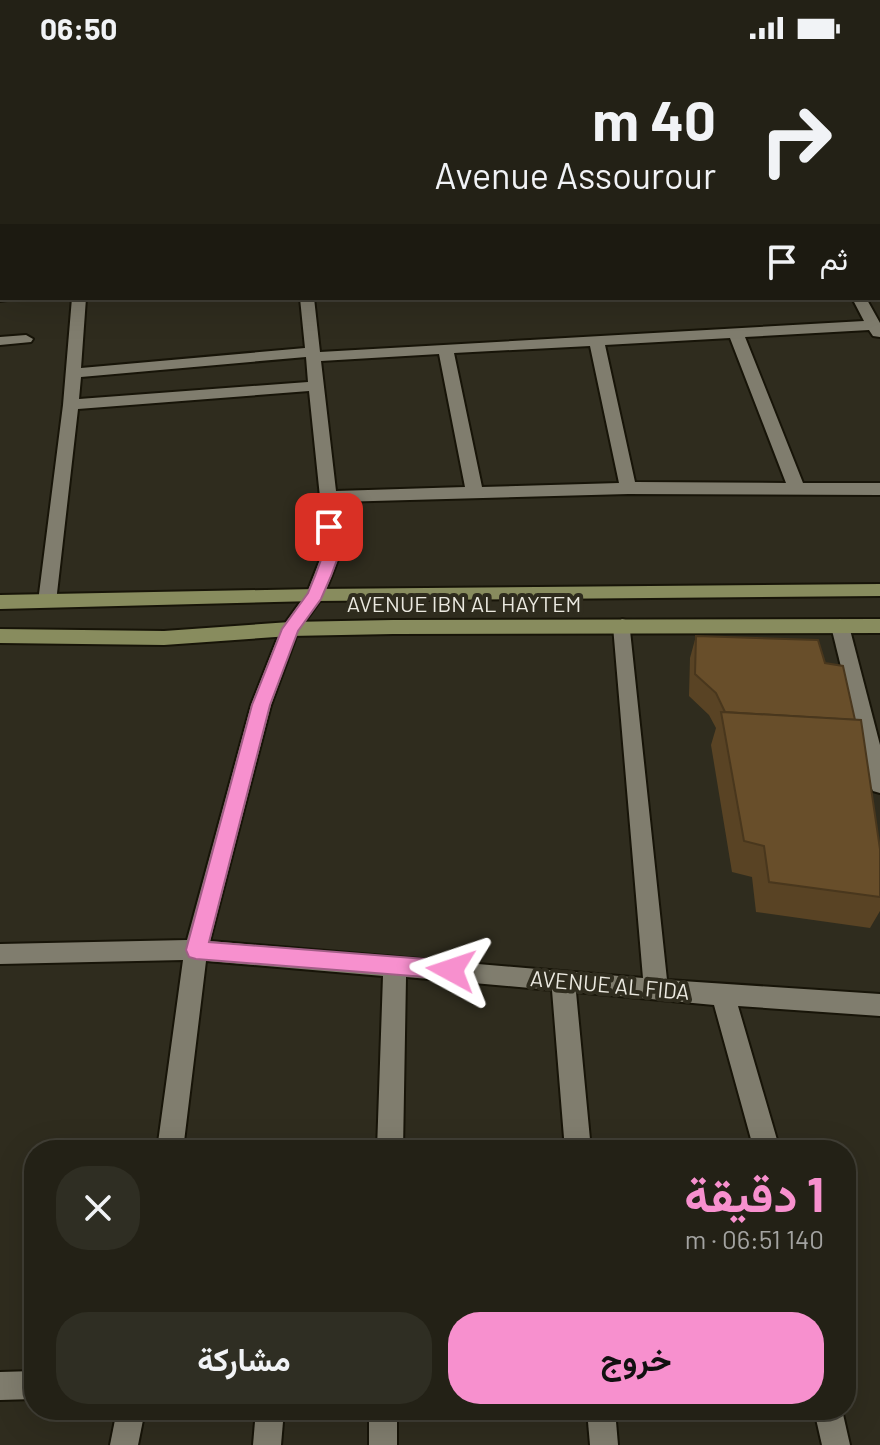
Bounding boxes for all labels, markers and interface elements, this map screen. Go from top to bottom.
text: 06:50 [40,10,117,46]
text: 40 m [592,85,716,152]
icon: right [744,88,848,192]
text: Avenue Assourour [435,153,716,196]
icon: arrive [760,240,804,284]
text: ثم [820,240,848,276]
pin [295,493,363,561]
icon: arrive [307,505,351,549]
street label: AVENUE IBN AL HAYTEM [347,590,581,616]
position arrow [409,928,493,1012]
street label: AVENUE AL FIDA [529,964,691,1004]
text: 1 دقيقة [684,1164,824,1222]
button: close [56,1166,140,1250]
text: 140 m · 06:51 [685,1223,824,1254]
button: مشاركة [56,1312,432,1404]
button: خروج [448,1312,824,1404]

